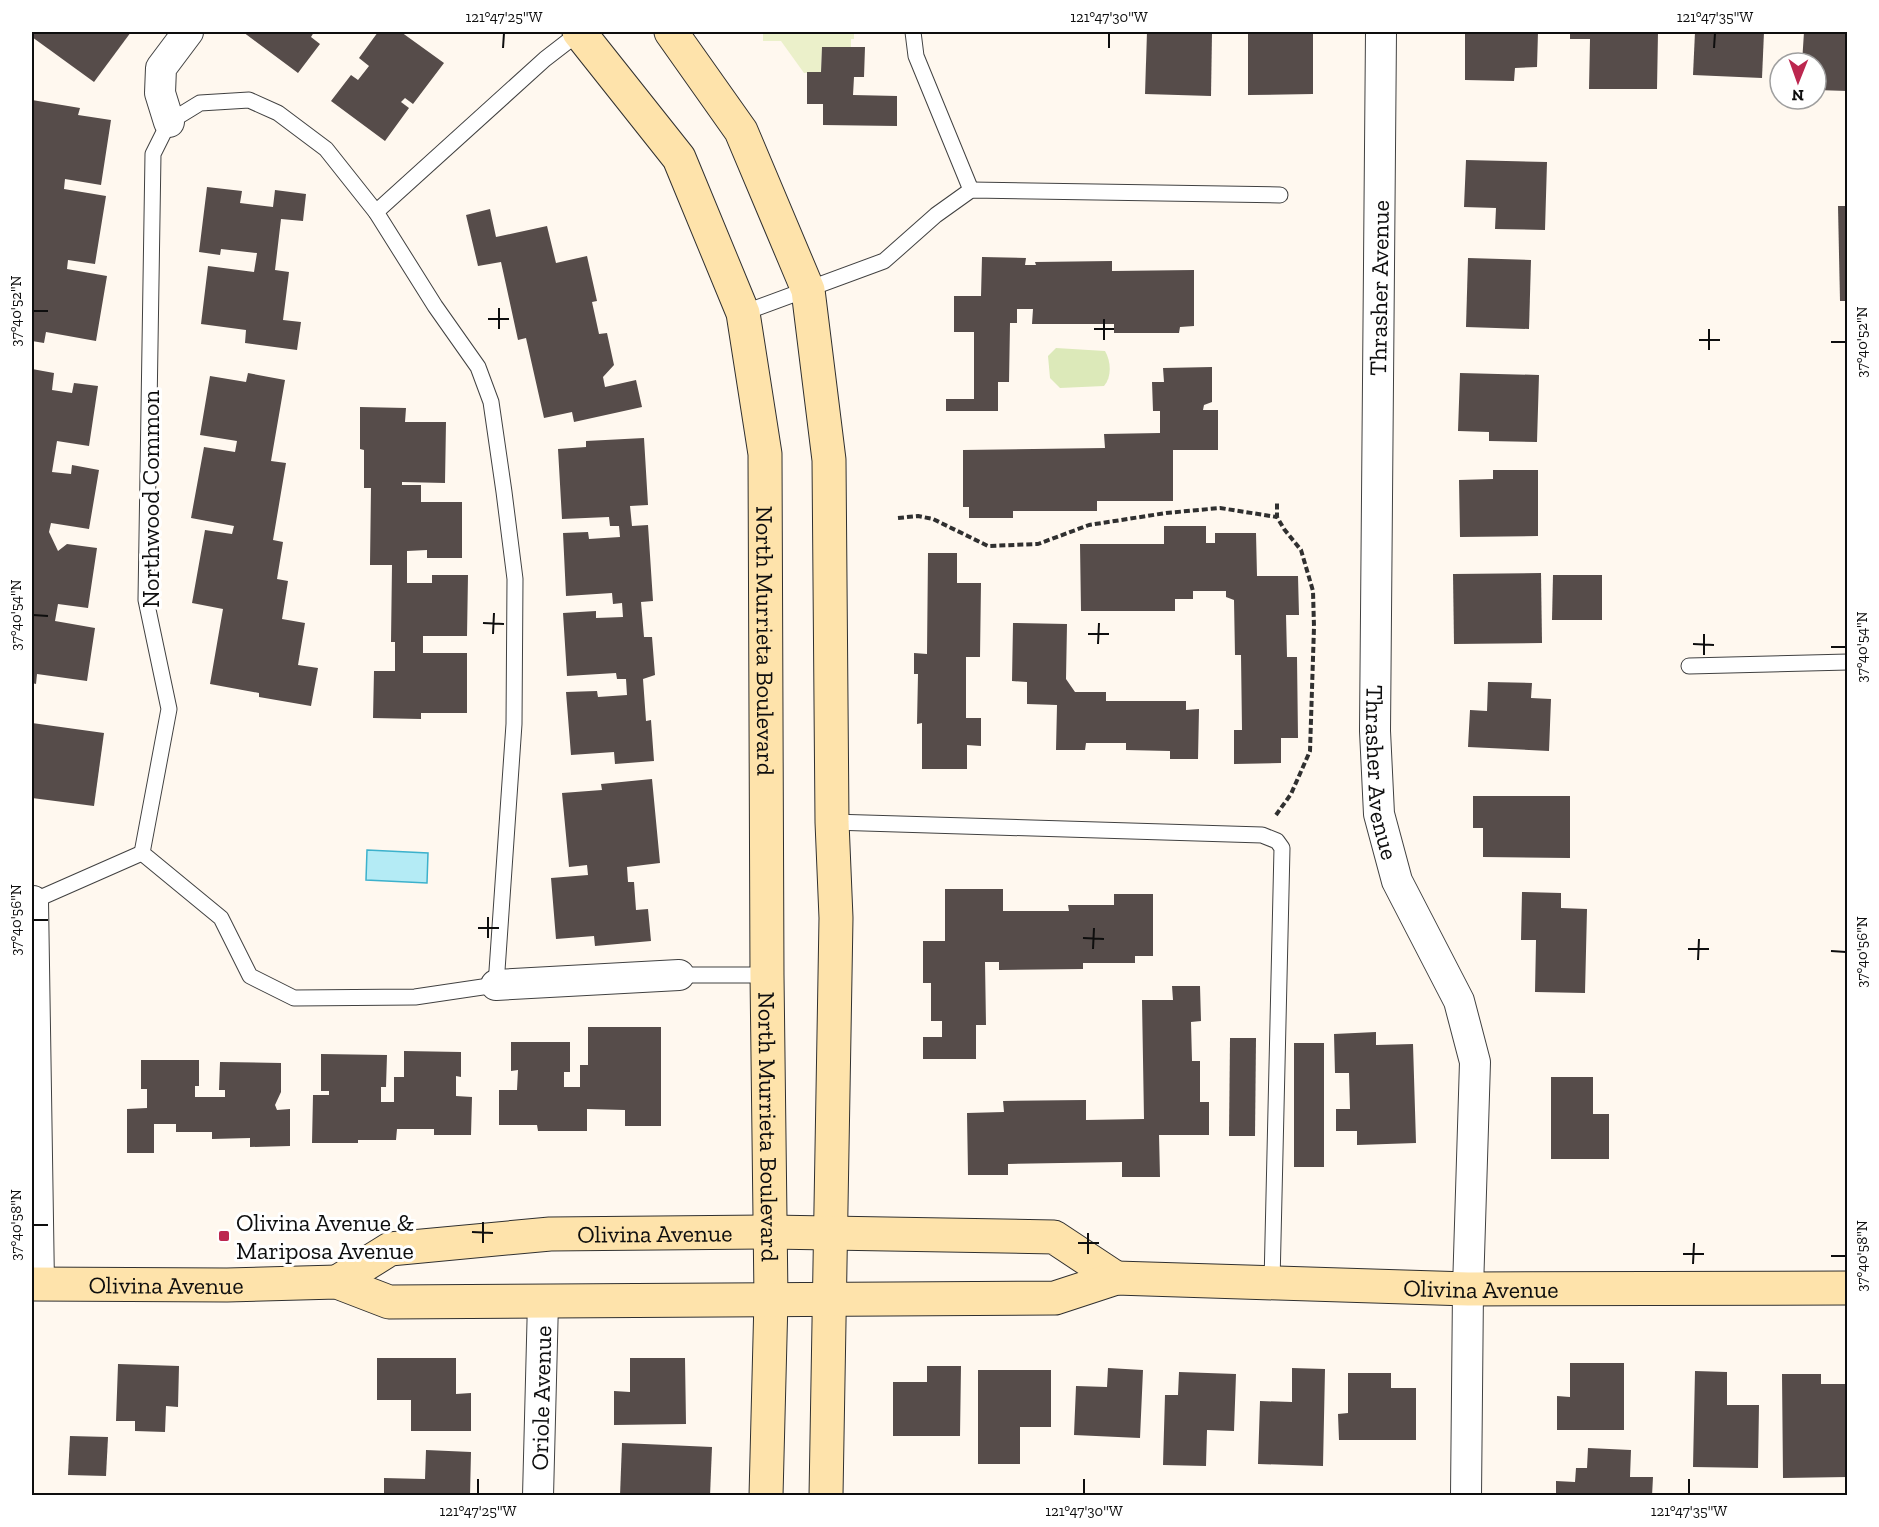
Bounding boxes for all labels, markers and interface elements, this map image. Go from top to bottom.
text: 121°47'25"W [465,8,543,26]
text: 121°47'30"W [1070,8,1148,26]
text: 121°47'35"W [1677,8,1753,26]
north arrow [1768,51,1828,111]
text: N [1791,86,1804,105]
street label: Thrasher Avenue [1363,200,1395,376]
text: 37°40'52"N [7,275,25,347]
text: 37°40'52"N [1853,306,1871,378]
street label: Northwood Common [136,390,165,608]
street label: North Murrieta Boulevard [751,506,781,776]
text: 37°40'54"N [7,579,25,651]
text: 37°40'54"N [1853,611,1871,683]
street label: Thrasher Avenue [1360,685,1405,863]
text: 37°40'56"N [7,884,25,956]
text: 37°40'56"N [1853,916,1871,988]
street label: North Murrieta Boulevard [753,992,785,1262]
text: 37°40'58"N [7,1189,25,1261]
place label: Olivina Avenue & Mariposa Avenue [236,1208,414,1265]
street label: Olivina Avenue [577,1218,733,1248]
text: 37°40'58"N [1853,1220,1871,1292]
marker: Olivina Avenue & Mariposa Avenue [217,1229,231,1243]
street label: Olivina Avenue [88,1270,244,1300]
street label: Olivina Avenue [1403,1272,1558,1304]
street label: Oriole Avenue [524,1325,557,1471]
text: 121°47'25"W [439,1502,517,1520]
text: 121°47'30"W [1045,1502,1123,1520]
text: 121°47'35"W [1651,1502,1727,1520]

